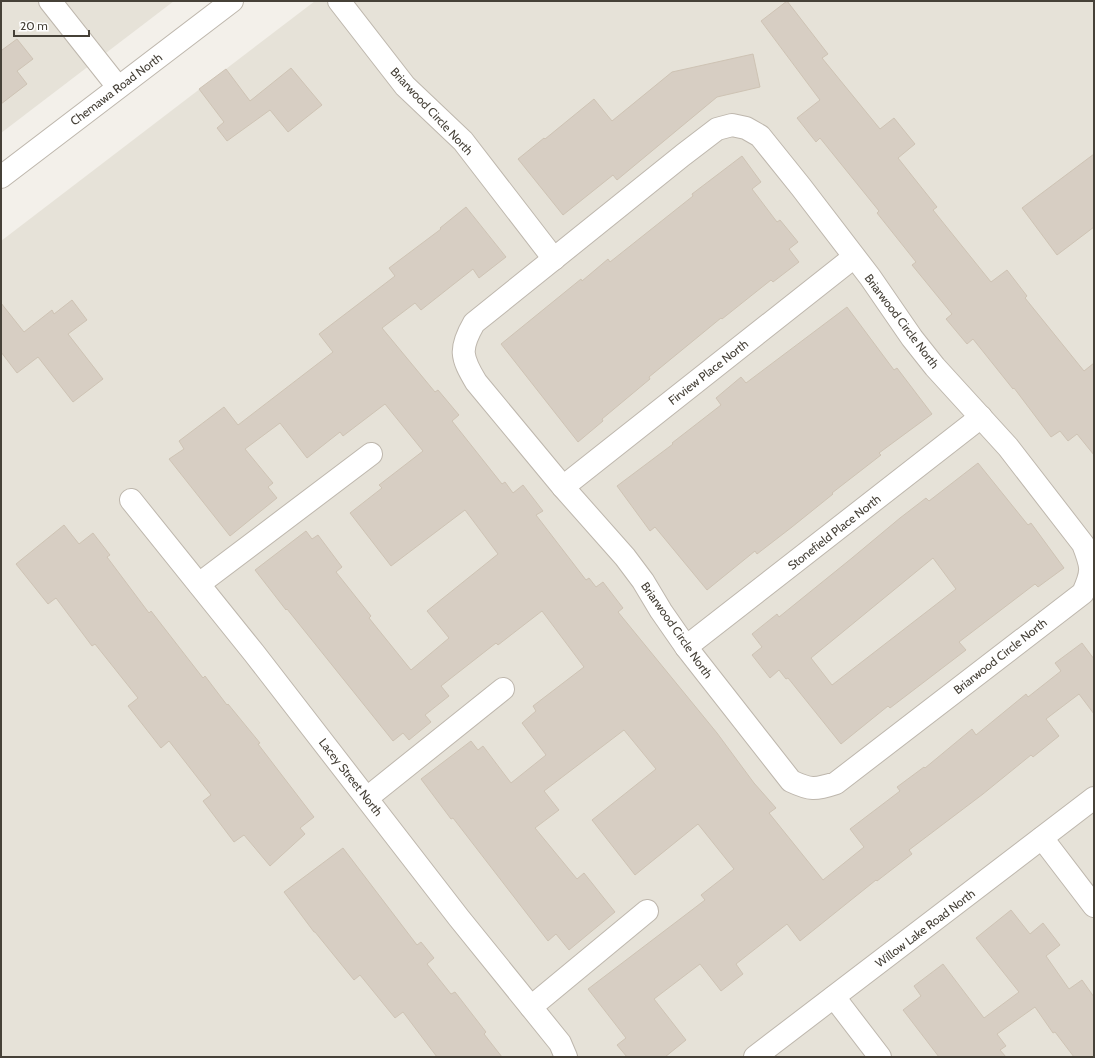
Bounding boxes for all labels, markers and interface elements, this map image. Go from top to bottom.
scale bar [14,12,89,38]
text: 20 m [20,18,48,33]
street label: Chemawa Road North [67,50,165,128]
street label: Briarwood Circle North [387,64,477,158]
street label: Briarwood Circle North [862,271,942,371]
street label: Firview Place North [665,336,751,408]
street label: Stonefield Place North [785,491,883,573]
street label: Briarwood Circle North [638,579,716,681]
street label: Briarwood Circle North [950,615,1050,697]
street label: Lacey Street North [316,735,386,819]
street label: Willow Lake Road North [872,886,978,970]

